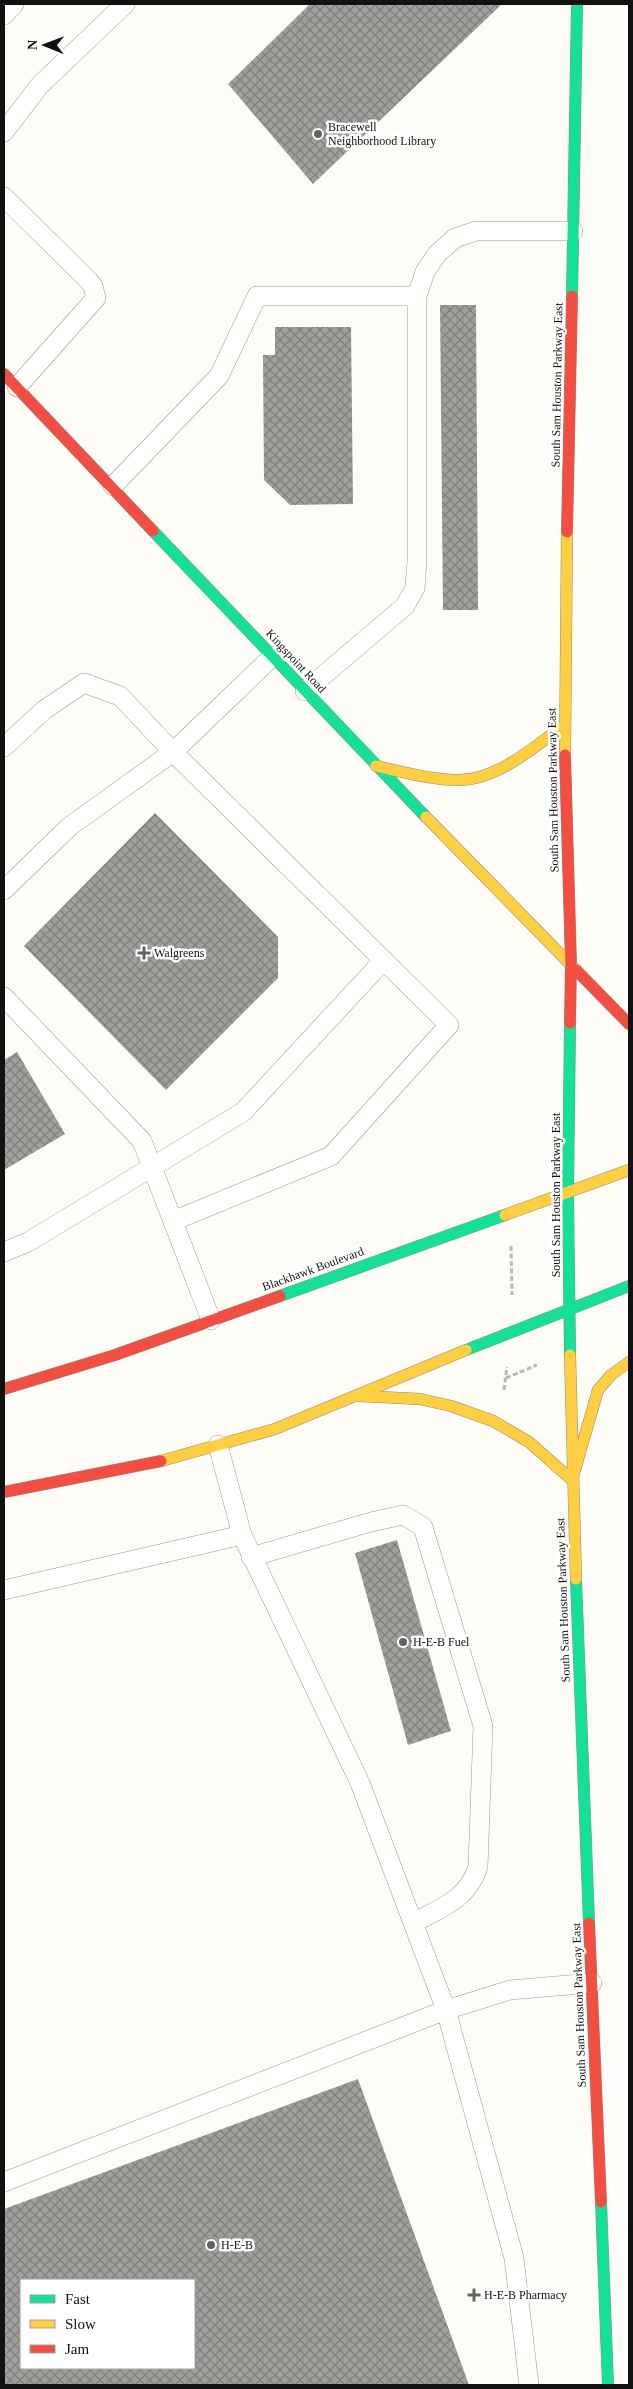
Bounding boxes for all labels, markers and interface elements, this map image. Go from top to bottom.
north arrow [20,20,70,70]
text: N [25,40,40,50]
place label: Bracewell Neighborhood Library [328,120,436,148]
marker: Bracewell Neighborhood Library [312,128,324,140]
street label: South Sam Houston Parkway East [549,302,565,467]
street label: Kingspoint Road [263,626,329,696]
street label: South Sam Houston Parkway East [545,707,561,872]
place label: Walgreens [154,946,205,960]
marker: Walgreens [138,947,150,959]
street label: South Sam Houston Parkway East [549,1112,563,1277]
street label: Blackhawk Boulevard [260,1244,366,1294]
street label: South Sam Houston Parkway East [553,1517,573,1683]
place label: H-E-B Fuel [413,1635,470,1649]
marker: H-E-B Fuel [397,1636,409,1648]
street label: South Sam Houston Parkway East [569,1922,589,2088]
place label: H-E-B [221,2238,253,2252]
marker: H-E-B [205,2239,217,2251]
legend [20,2279,195,2369]
place label: H-E-B Pharmacy [484,2288,567,2302]
marker: H-E-B Pharmacy [468,2289,480,2301]
text: Fast [65,2291,91,2307]
text: Slow [65,2316,96,2332]
text: Jam [65,2341,89,2357]

